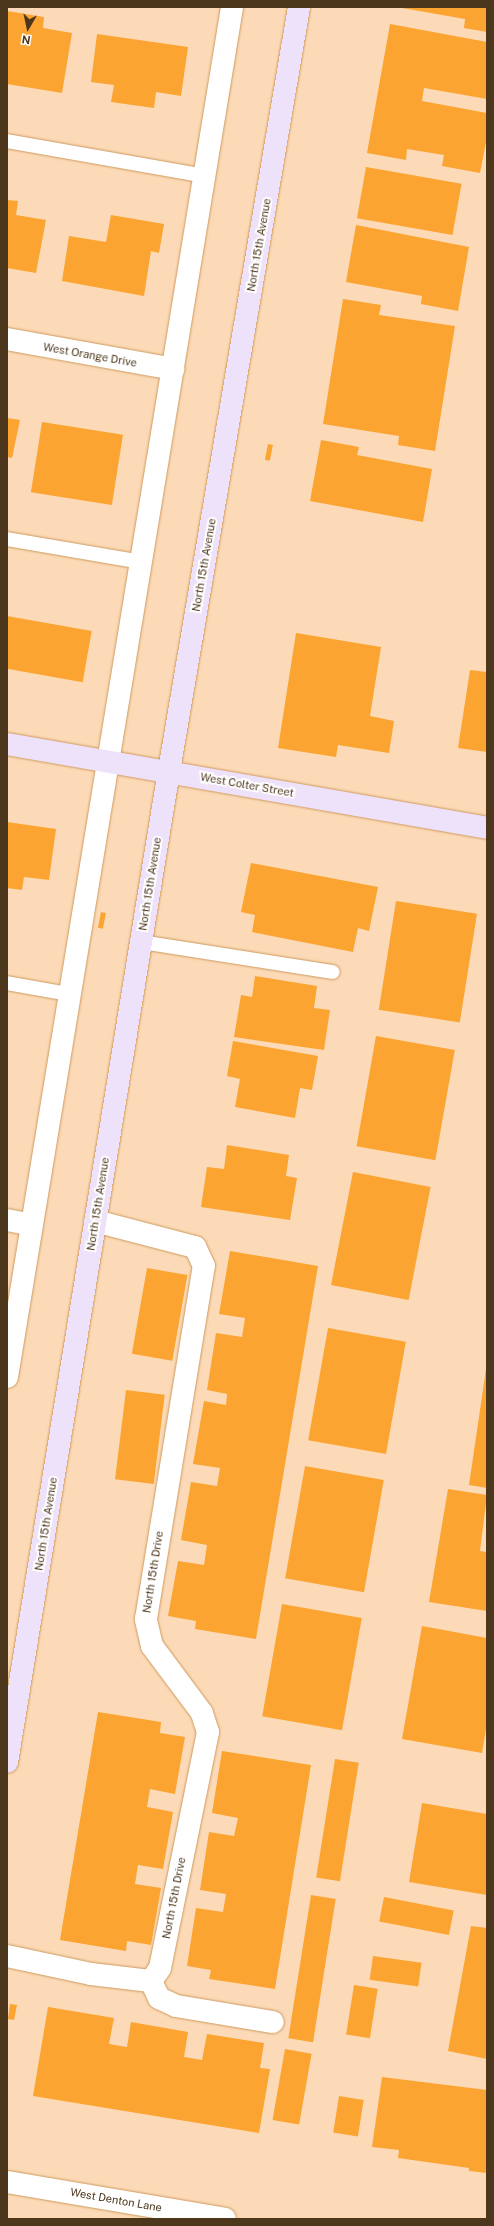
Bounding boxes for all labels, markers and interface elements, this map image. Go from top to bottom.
north arrow [8,8,48,48]
text: N [21,33,31,46]
street label: North 15th Avenue [244,197,274,293]
street label: West Orange Drive [42,340,138,370]
street label: North 15th Avenue [189,517,219,613]
street label: West Colter Street [199,770,295,800]
street label: North 15th Avenue [136,836,164,932]
street label: North 15th Avenue [84,1156,112,1252]
street label: North 15th Avenue [32,1476,60,1572]
street label: North 15th Drive [140,1530,166,1614]
street label: North 15th Drive [160,1856,188,1940]
street label: West Denton Lane [69,2185,163,2215]

